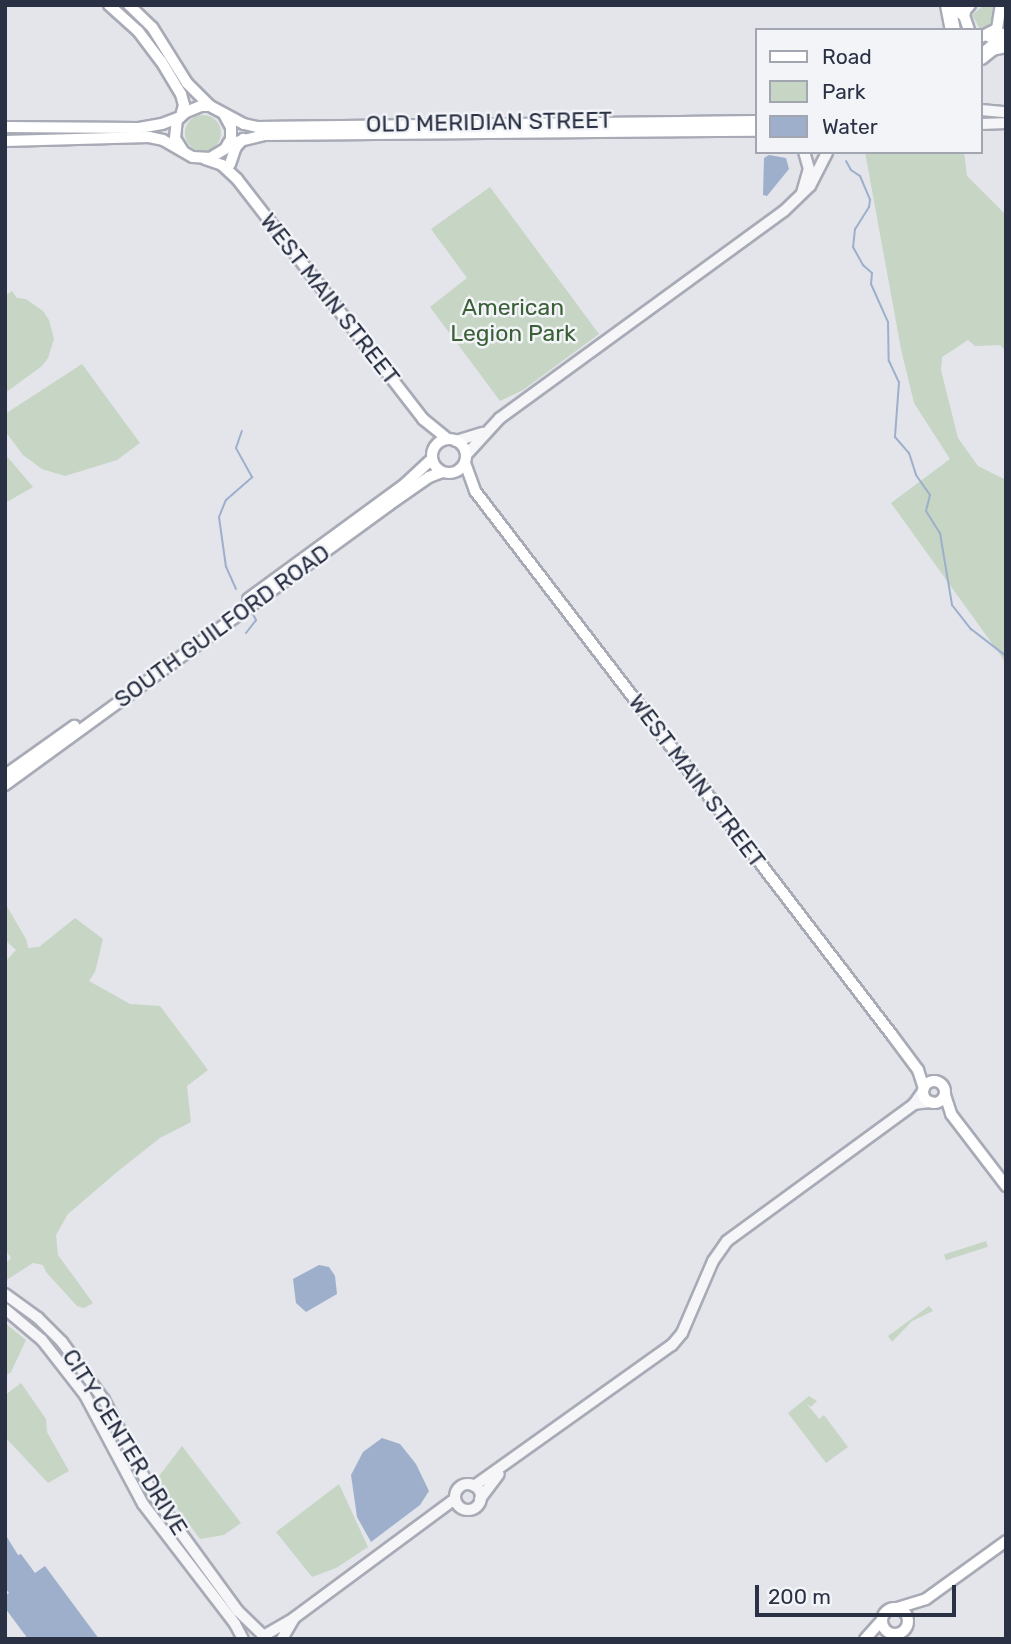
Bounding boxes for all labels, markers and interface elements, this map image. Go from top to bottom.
legend [755,28,983,154]
text: Road [822,44,872,69]
text: Park [822,79,866,104]
street label: OLD MERIDIAN STREET [366,106,612,138]
text: Water [822,114,878,139]
street label: WEST MAIN STREET [254,207,406,391]
park label: American Legion Park [450,293,576,347]
street label: SOUTH GUILFORD ROAD [109,539,335,713]
street label: WEST MAIN STREET [623,689,771,873]
street label: CITY CENTER DRIVE [56,1344,194,1540]
scale bar [759,1570,960,1614]
text: 200 m [768,1584,831,1609]

